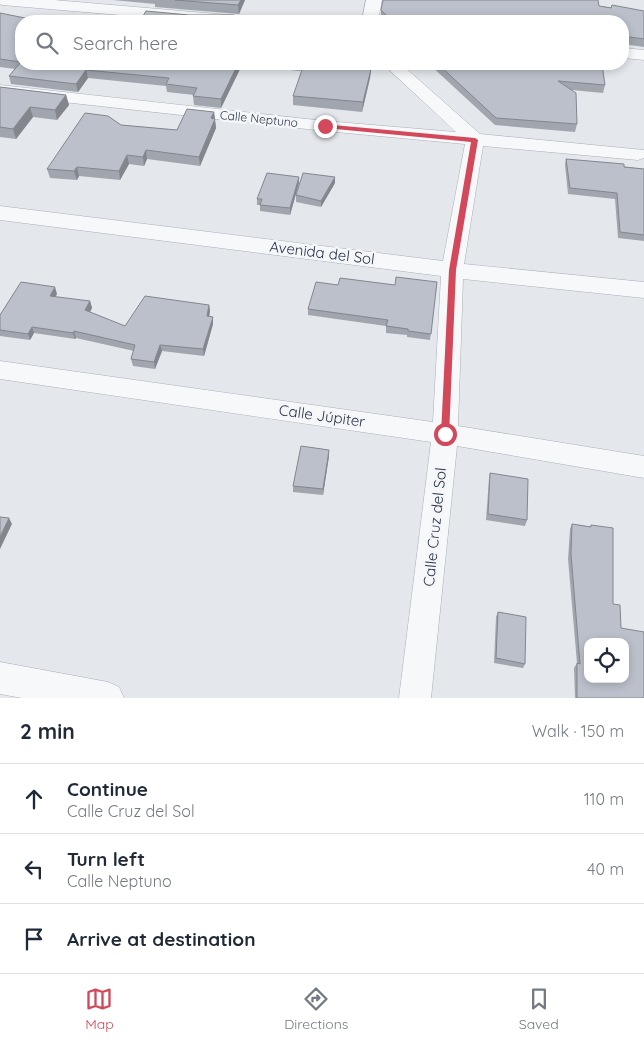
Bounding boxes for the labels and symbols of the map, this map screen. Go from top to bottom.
street label: Calle Neptuno [219,107,299,130]
route end [314,115,337,138]
street label: Avenida del Sol [268,237,376,268]
street label: Calle Júpiter [278,400,367,431]
route start [434,423,457,446]
street label: Calle Cruz del Sol [419,466,450,587]

